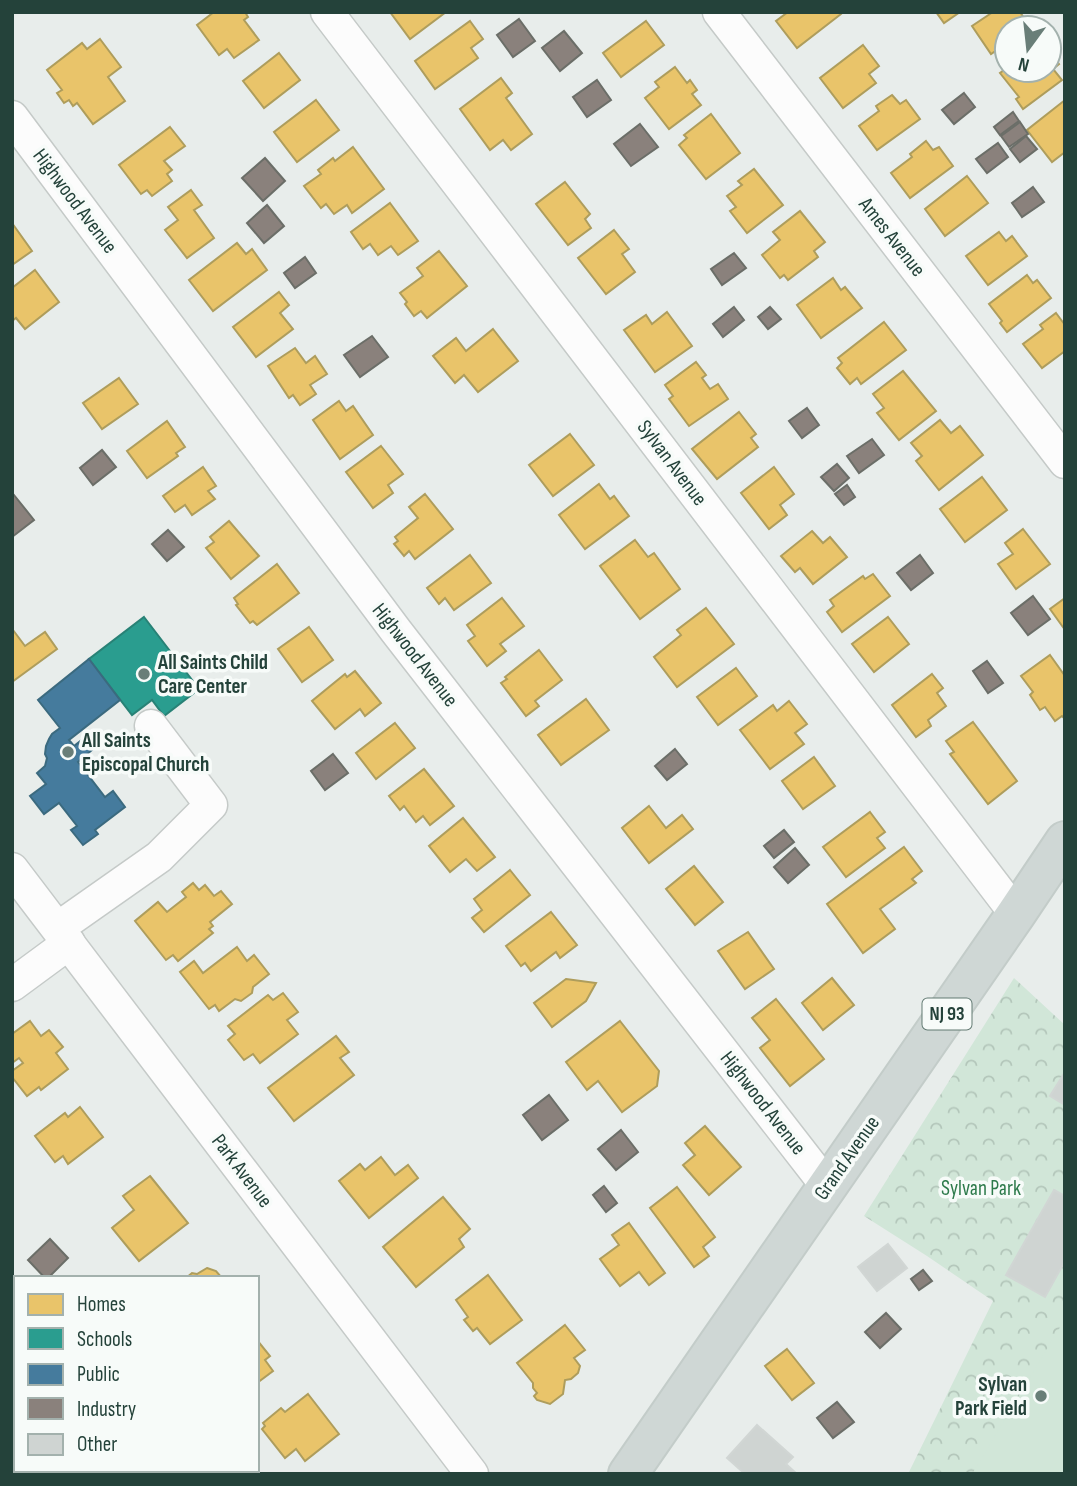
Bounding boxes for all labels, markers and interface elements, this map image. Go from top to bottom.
north arrow [993,14,1063,84]
text: N [1016,52,1032,76]
street label: Highwood Avenue [28,144,122,258]
street label: Ames Avenue [853,192,931,282]
street label: Sylvan Avenue [632,415,712,511]
street label: Highwood Avenue [367,598,463,712]
place label: All Saints Child Care Center [157,650,268,699]
marker: All Saints Child Care Center [136,666,152,682]
place label: All Saints Episcopal Church [81,728,209,777]
marker: All Saints Episcopal Church [60,744,76,760]
road number: NJ 93 [922,998,972,1030]
street label: Highwood Avenue [715,1046,811,1160]
street label: Grand Avenue [809,1111,885,1205]
street label: Park Avenue [206,1129,278,1213]
park label: Sylvan Park [941,1176,1021,1201]
legend [14,1276,259,1472]
text: Homes [77,1292,126,1317]
text: Schools [77,1327,132,1352]
text: Public [77,1362,120,1387]
place label: Sylvan Park Field [955,1372,1027,1421]
marker: Sylvan Park Field [1033,1388,1049,1404]
text: Industry [77,1397,136,1422]
text: Other [77,1432,117,1457]

